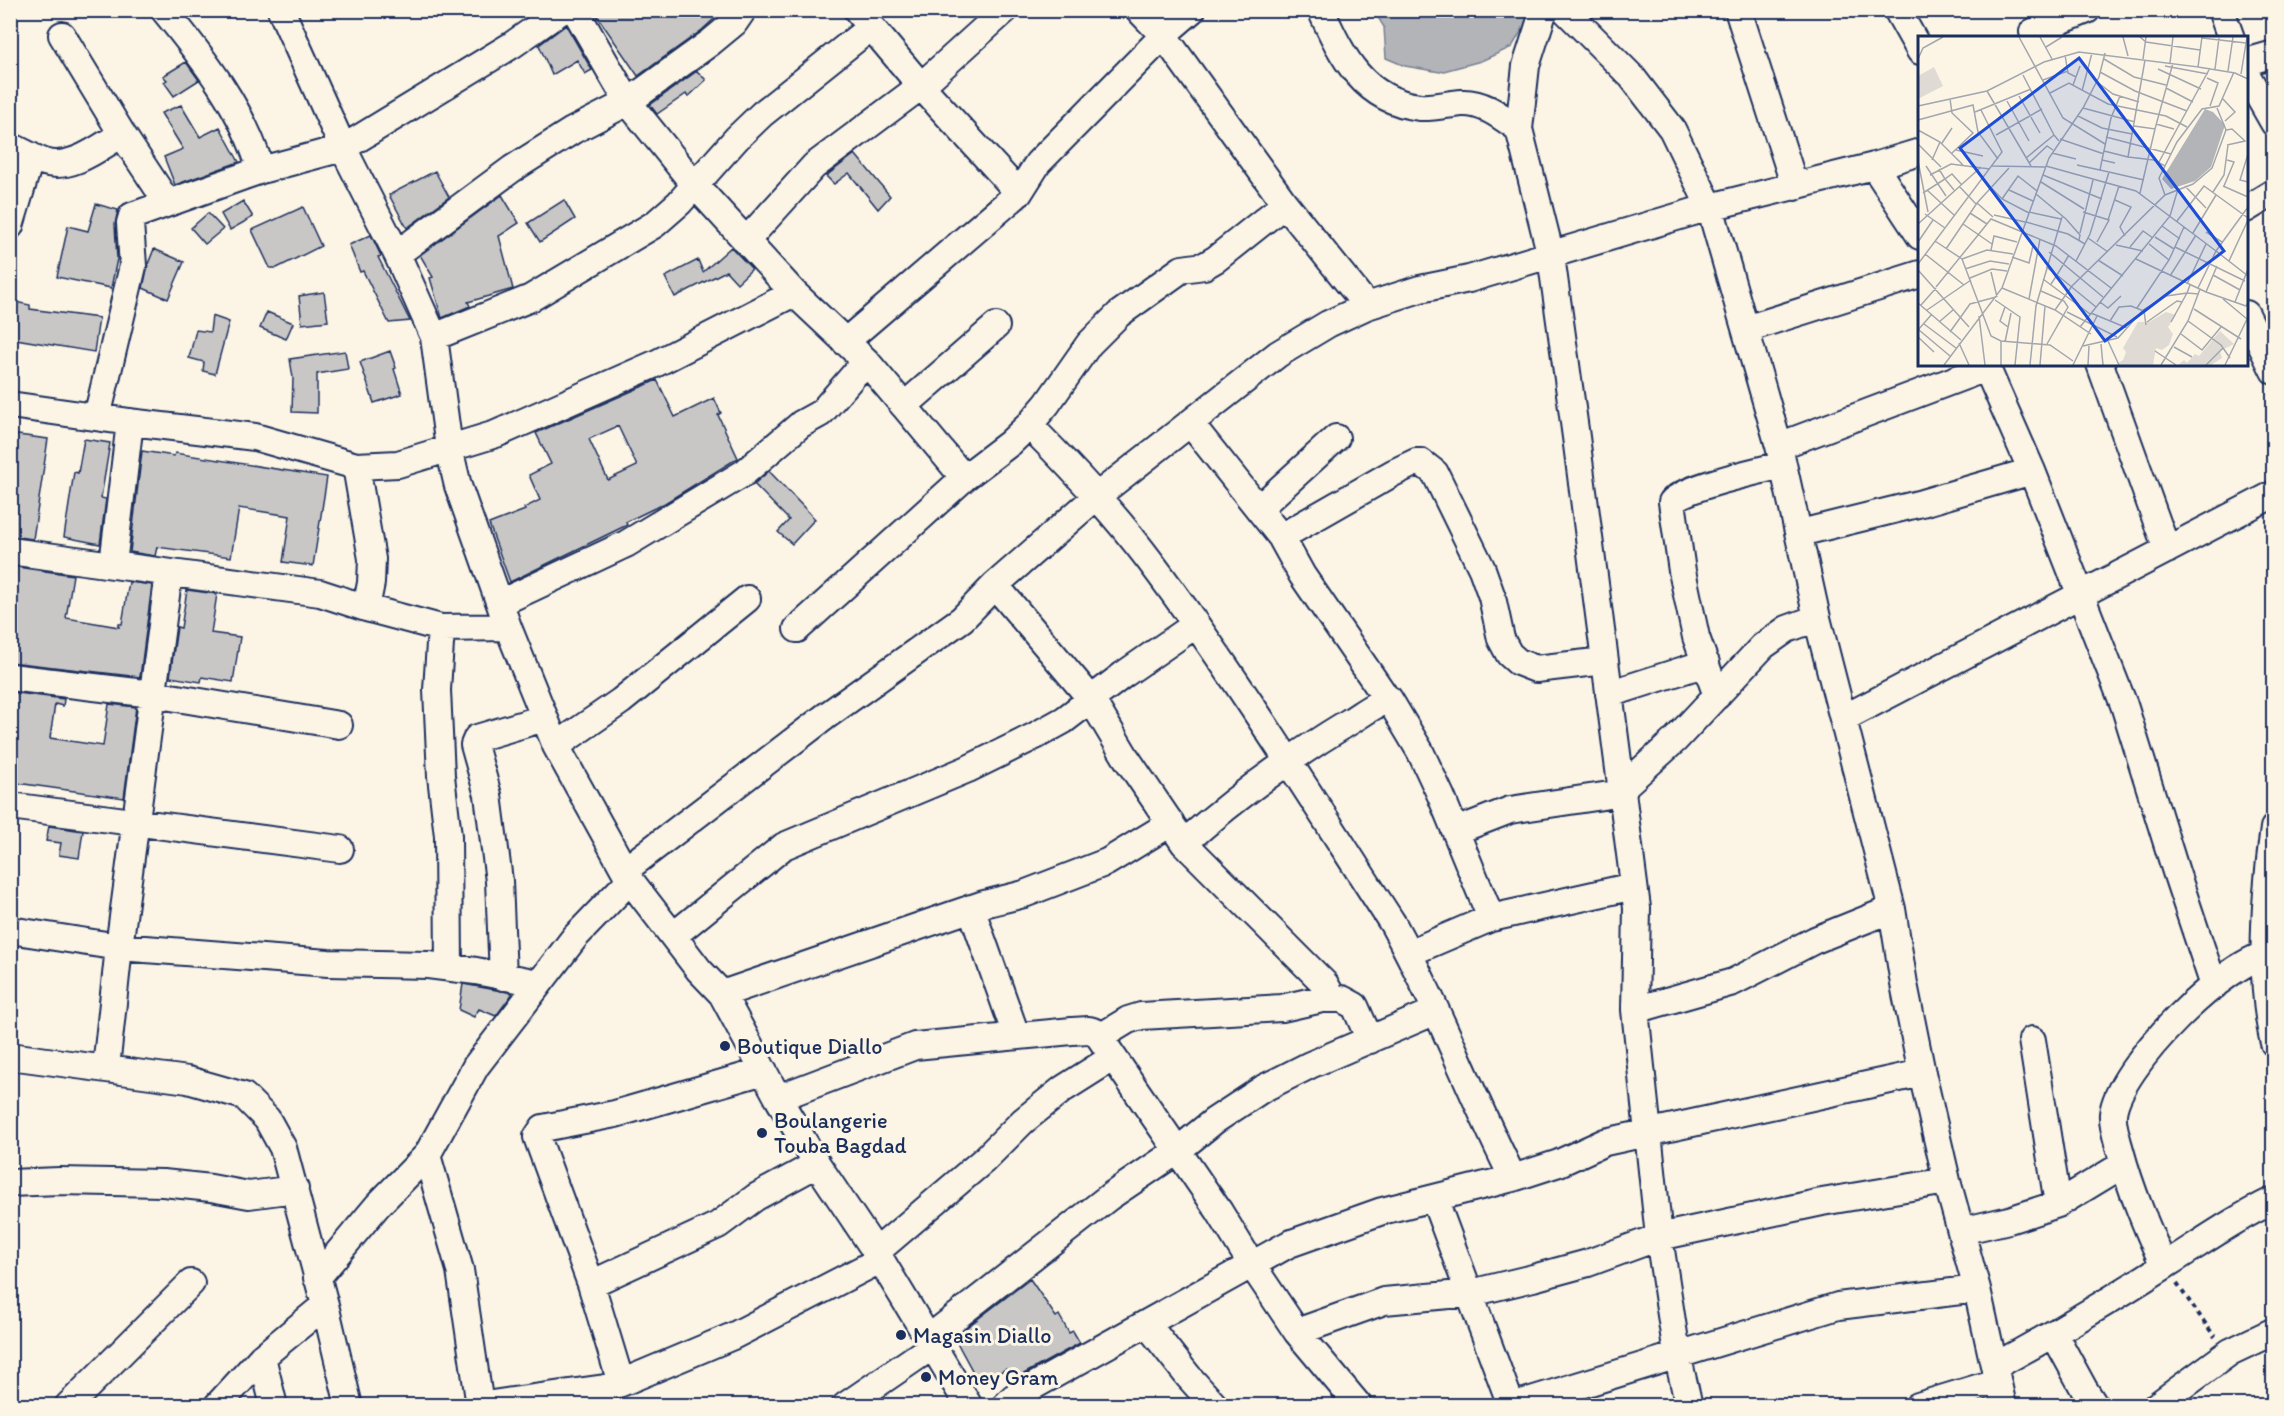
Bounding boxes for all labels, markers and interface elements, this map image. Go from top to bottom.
inset map [1918,36,2248,366]
place label: Boutique Diallo [737,1033,882,1060]
marker: Boutique Diallo [718,1039,732,1053]
place label: Boulangerie Touba Bagdad [774,1107,907,1159]
marker: Boulangerie Touba Bagdad [755,1126,769,1140]
place label: Magasin Diallo [913,1322,1051,1349]
marker: Magasin Diallo [894,1328,908,1342]
place label: Money Gram [938,1364,1059,1391]
marker: Money Gram [919,1370,933,1384]

